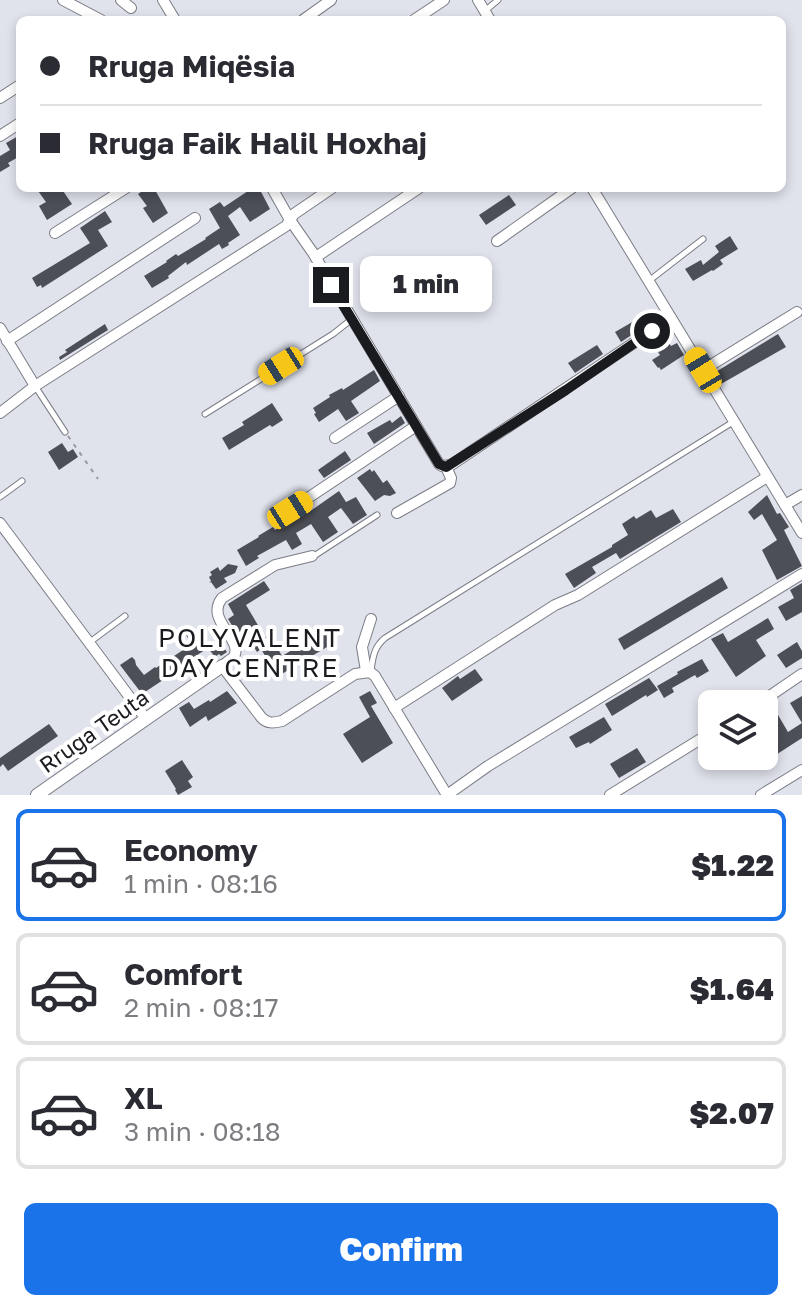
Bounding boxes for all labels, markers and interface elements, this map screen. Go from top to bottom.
text: Rruga Miqësia [88,48,295,84]
text: Rruga Faik Halil Hoxhaj [88,125,427,161]
callout: 1 min [359,257,491,313]
route end [313,267,349,303]
text: 1 min [393,268,459,299]
route start [634,313,670,349]
car [254,343,308,389]
car [680,343,726,397]
car [263,487,317,533]
district label: POLYVALENT DAY CENTRE [158,622,342,683]
street label: Rruga Teuta [34,683,154,778]
map controls [698,690,778,770]
button: layers [698,690,778,770]
icon: car [28,829,100,901]
text: Economy [124,832,258,868]
text: $1.22 [691,847,774,883]
text: 1 min · 08:16 [124,868,278,899]
icon: car [28,953,100,1025]
text: Comfort [124,956,243,992]
text: $1.64 [690,971,774,1007]
text: 2 min · 08:17 [124,992,279,1023]
icon: car [28,1077,100,1149]
text: XL [124,1080,163,1116]
text: $2.07 [689,1095,774,1131]
text: 3 min · 08:18 [124,1116,281,1147]
button: Confirm [24,1203,778,1295]

